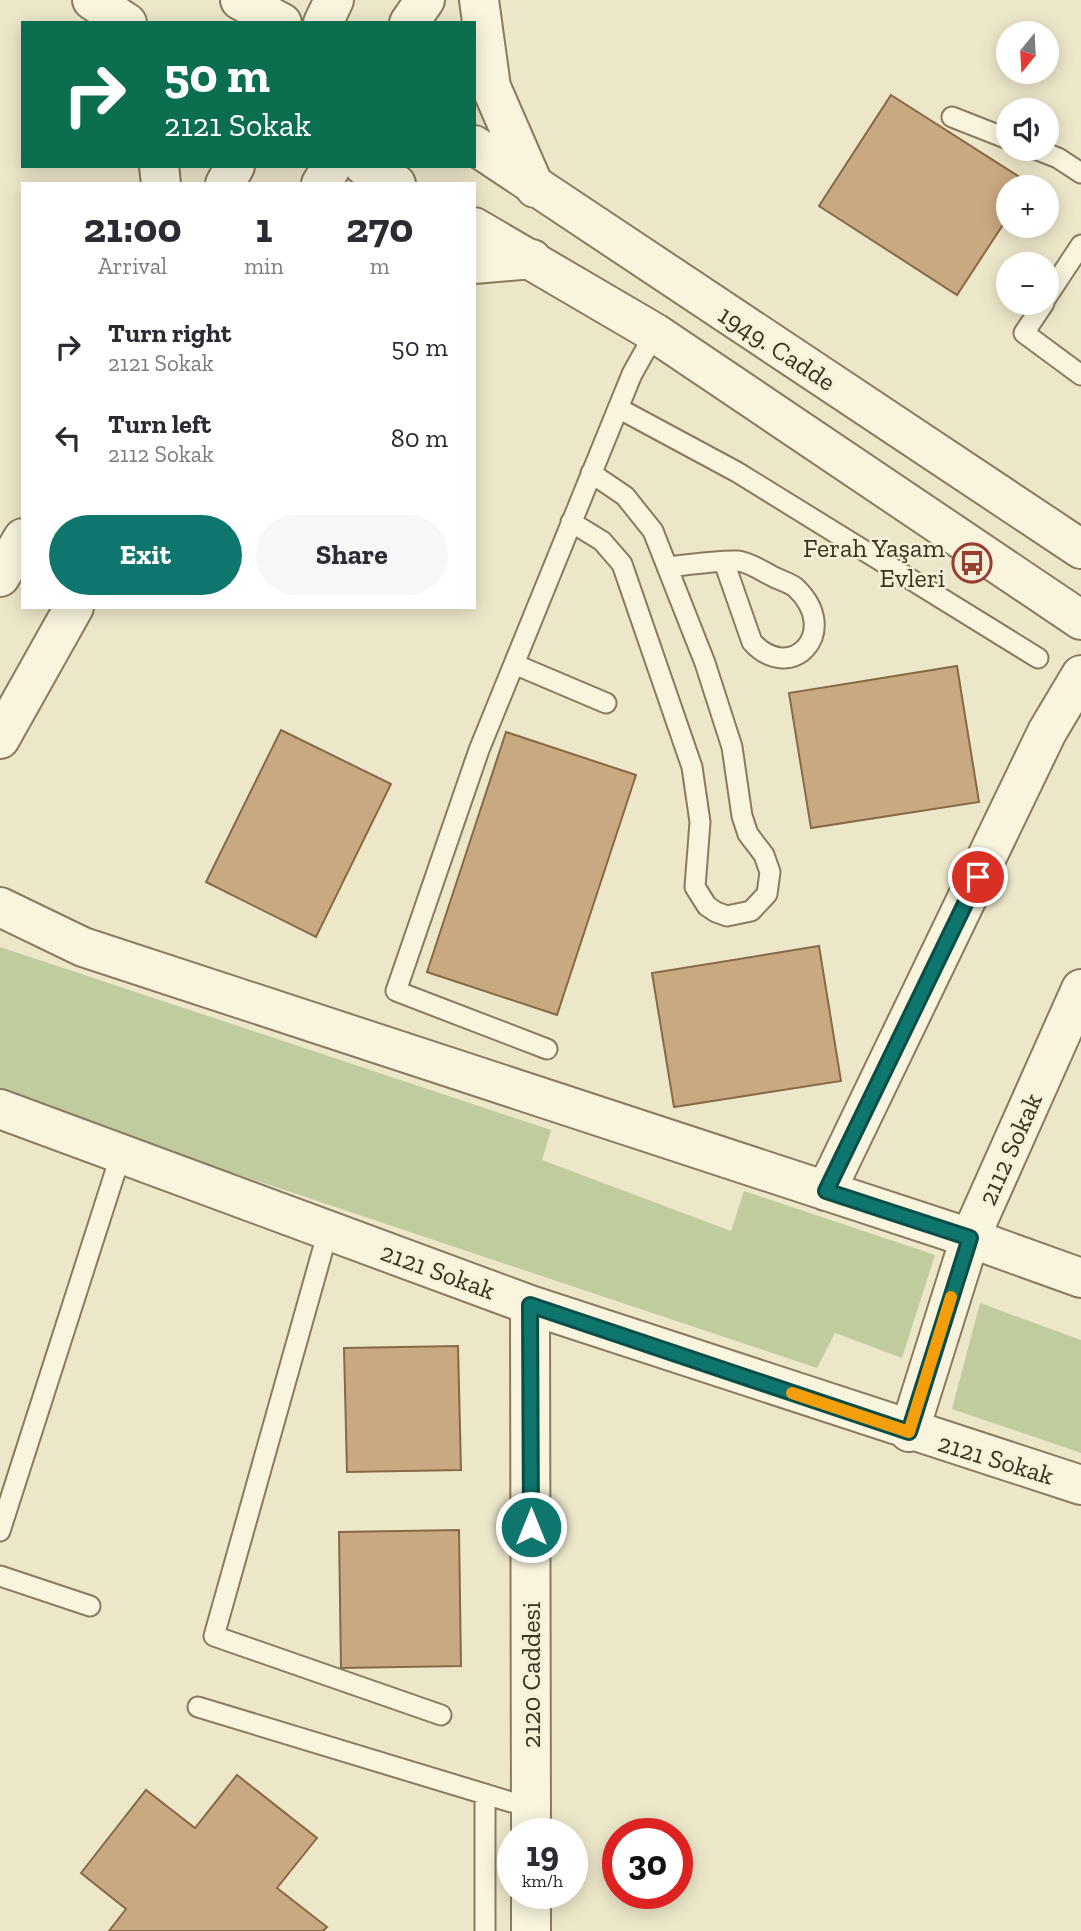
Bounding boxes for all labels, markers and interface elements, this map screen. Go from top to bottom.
north arrow [996,21,1059,84]
map controls [996,21,1059,315]
text: 50 m [164,46,270,105]
icon: right [49,49,140,140]
button: sound [996,98,1059,161]
text: 2121 Sokak [164,106,311,144]
button: + [996,175,1059,238]
text: 21:00 [83,202,182,253]
text: 1 [255,202,272,253]
text: 270 [346,202,414,253]
text: Arrival [98,252,167,280]
text: min [244,252,284,280]
text: m [370,252,390,280]
button: − [996,252,1059,315]
street label: 1949. Cadde [712,298,842,398]
text: Turn right [108,317,231,349]
icon: right [49,328,87,366]
text: 50 m [391,331,448,363]
text: 2121 Sokak [108,349,214,377]
text: Turn left [108,408,211,440]
icon: left [49,419,87,457]
text: 80 m [391,422,448,454]
text: 2112 Sokak [108,440,214,468]
button: Exit [49,515,242,595]
button: Share [256,515,448,595]
place label: Ferah Yaşam Evleri [803,532,946,594]
bus stop icon: Ferah Yaşam Evleri [951,542,993,584]
pin [948,847,1008,907]
icon: arrive [959,858,997,896]
street label: 2112 Sokak [971,1087,1049,1210]
street label: 2121 Sokak [376,1236,500,1307]
street label: 2121 Sokak [934,1426,1058,1492]
position arrow [494,1490,568,1564]
street label: 2120 Caddesi [515,1602,547,1748]
speed limit sign: 30 [602,1818,693,1909]
text: 19 [526,1833,559,1875]
text: km/h [522,1870,563,1892]

